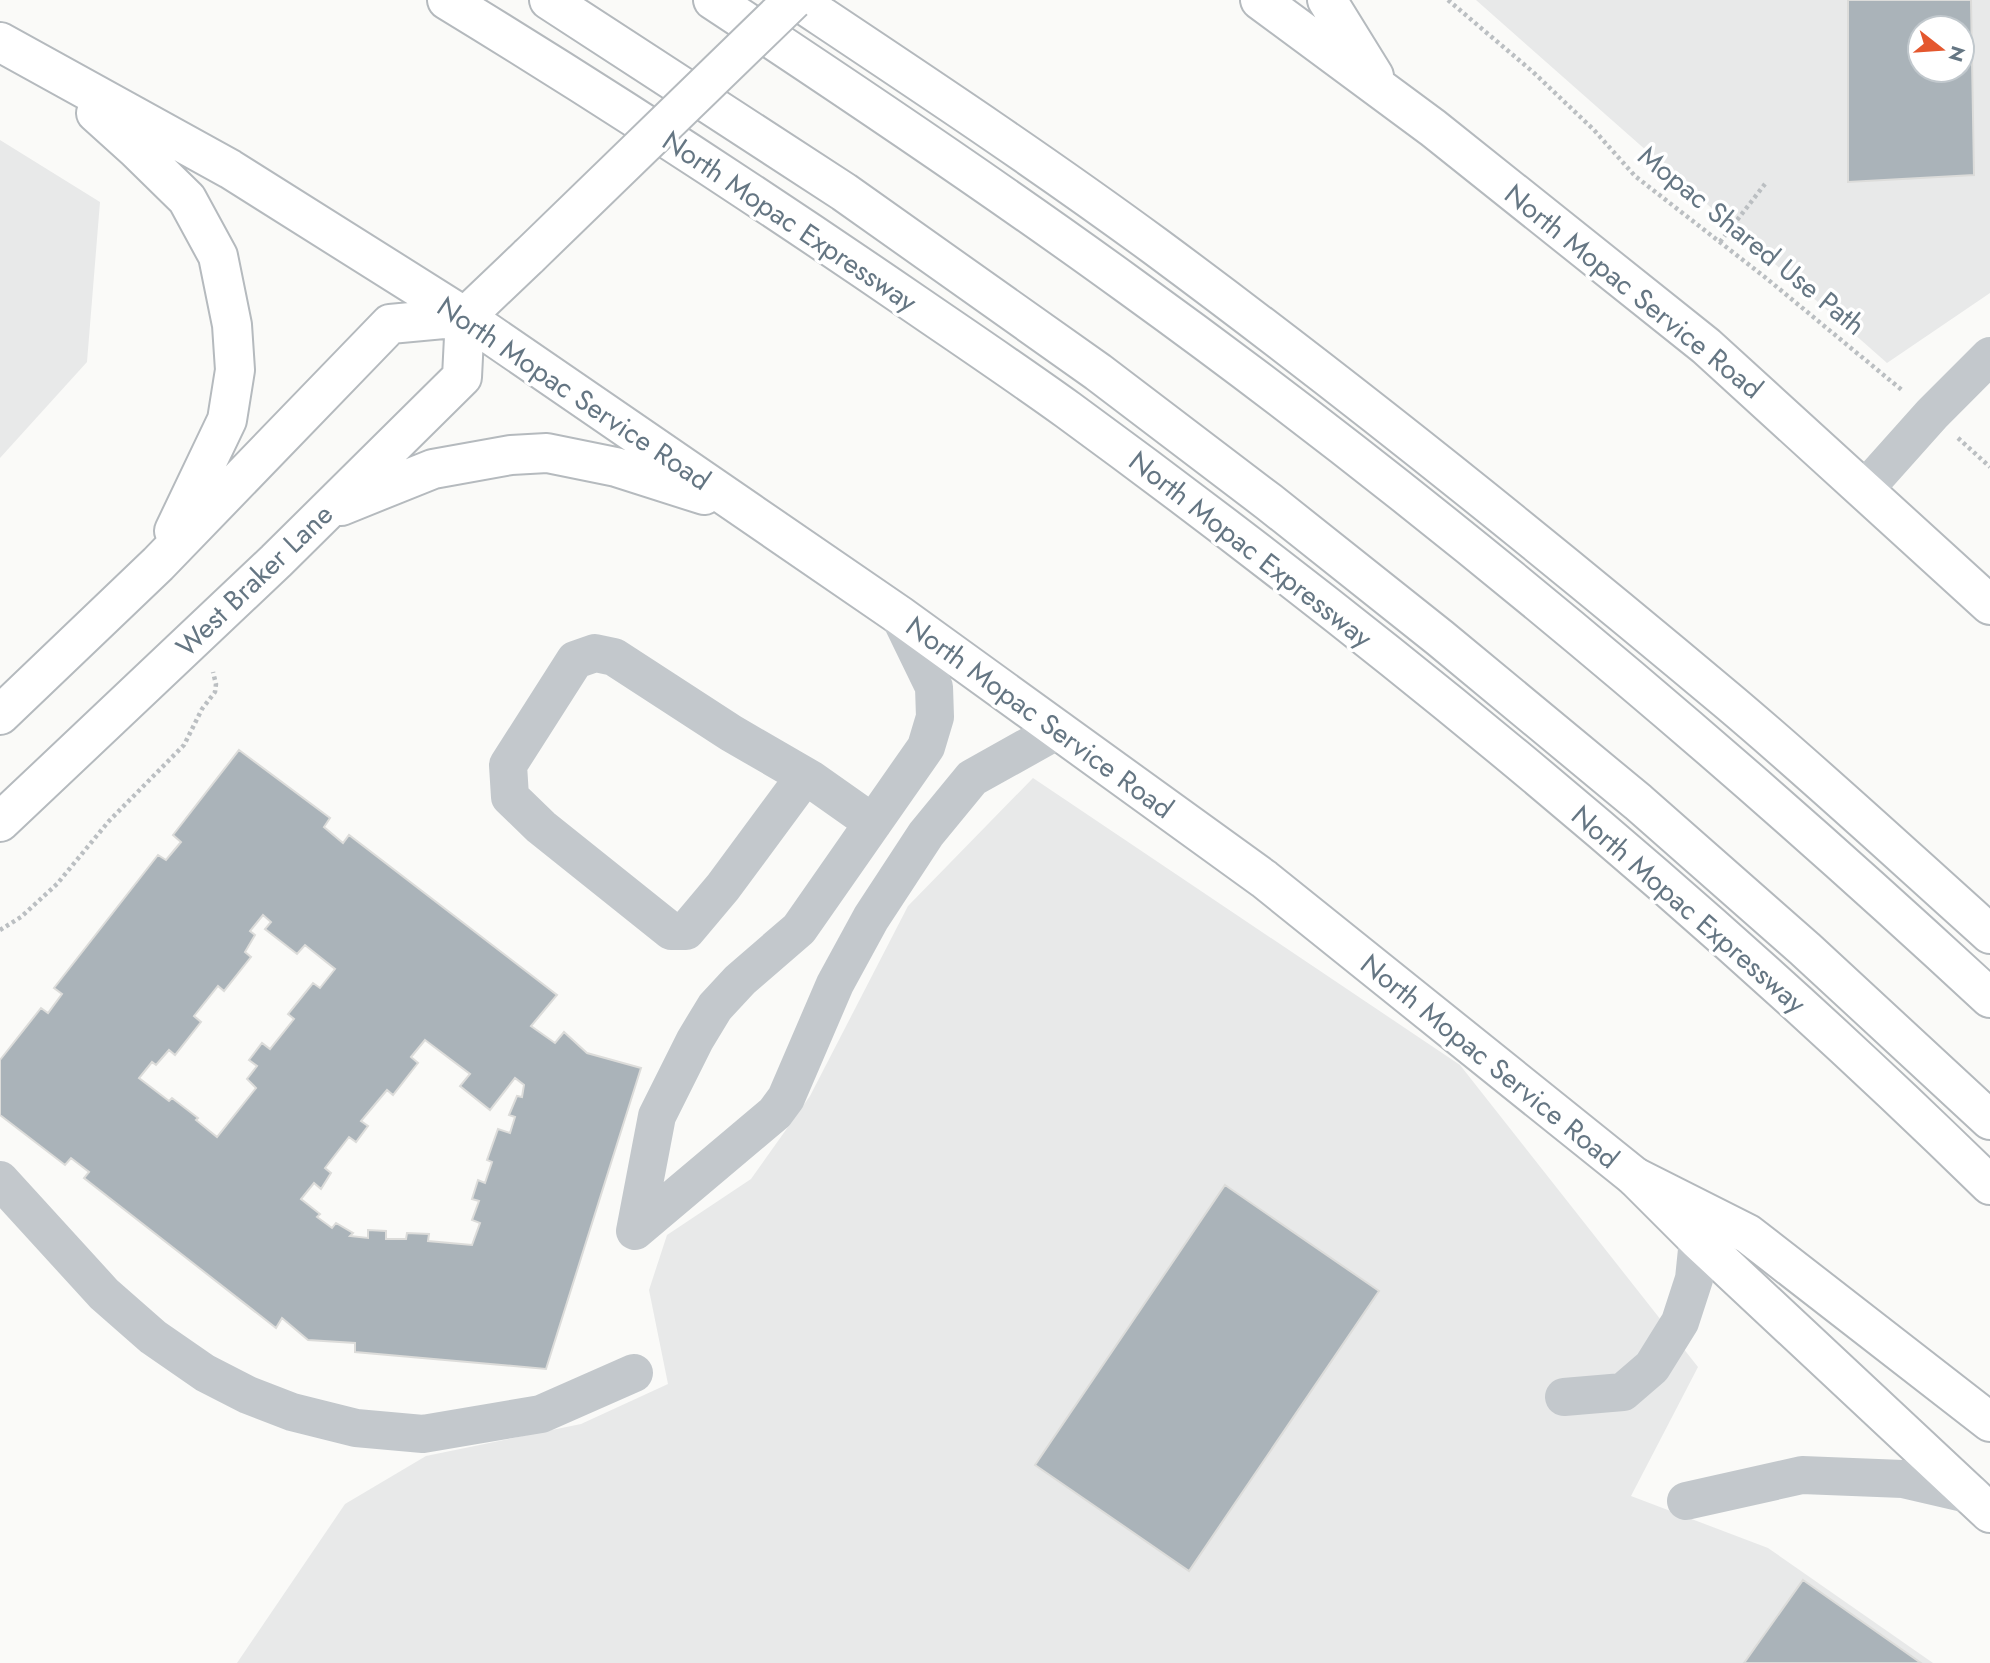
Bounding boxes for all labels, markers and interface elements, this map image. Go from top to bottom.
north arrow [1906,14,1976,84]
text: N [1942,43,1972,65]
street label: North Mopac Expressway [654,121,926,323]
street label: Mopac Shared Use Path [1629,136,1874,345]
street label: North Mopac Service Road [1496,174,1772,409]
street label: North Mopac Service Road [429,286,719,500]
street label: North Mopac Expressway [1120,441,1382,658]
street label: West Braker Lane [167,495,342,666]
street label: North Mopac Service Road [897,606,1182,829]
street label: North Mopac Expressway [1562,796,1816,1024]
street label: North Mopac Service Road [1352,944,1628,1179]

